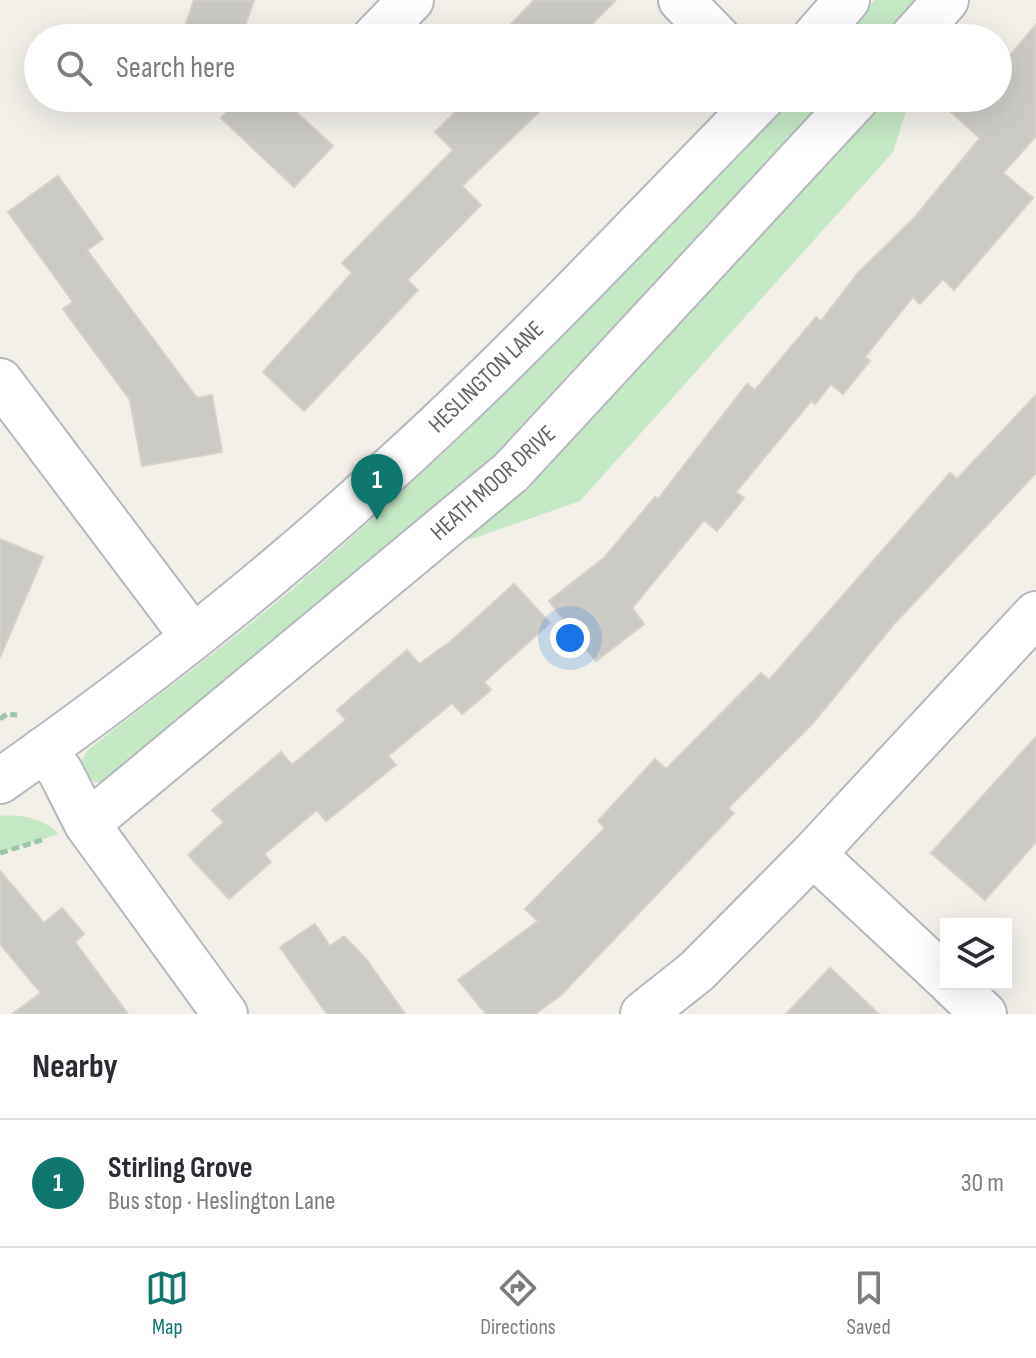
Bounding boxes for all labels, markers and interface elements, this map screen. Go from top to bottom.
search box [24,24,1012,112]
icon: search [52,46,96,90]
text: Search here [116,50,235,86]
street label: HESLINGTON LANE [422,315,550,439]
street label: HEATH MOOR DRIVE [425,419,561,547]
pin: 1 [351,454,403,520]
your location [550,618,590,658]
map controls [940,918,1012,990]
button: layers [940,918,1012,990]
text: Nearby [32,1046,118,1087]
text: Stirling Grove [108,1150,253,1186]
text: 1 [53,1168,63,1199]
text: 30 m [961,1168,1004,1199]
text: Bus stop · Heslington Lane [108,1186,336,1217]
tab: Map [145,1266,189,1341]
tab: Directions [480,1266,556,1341]
tab: Saved [847,1266,891,1341]

